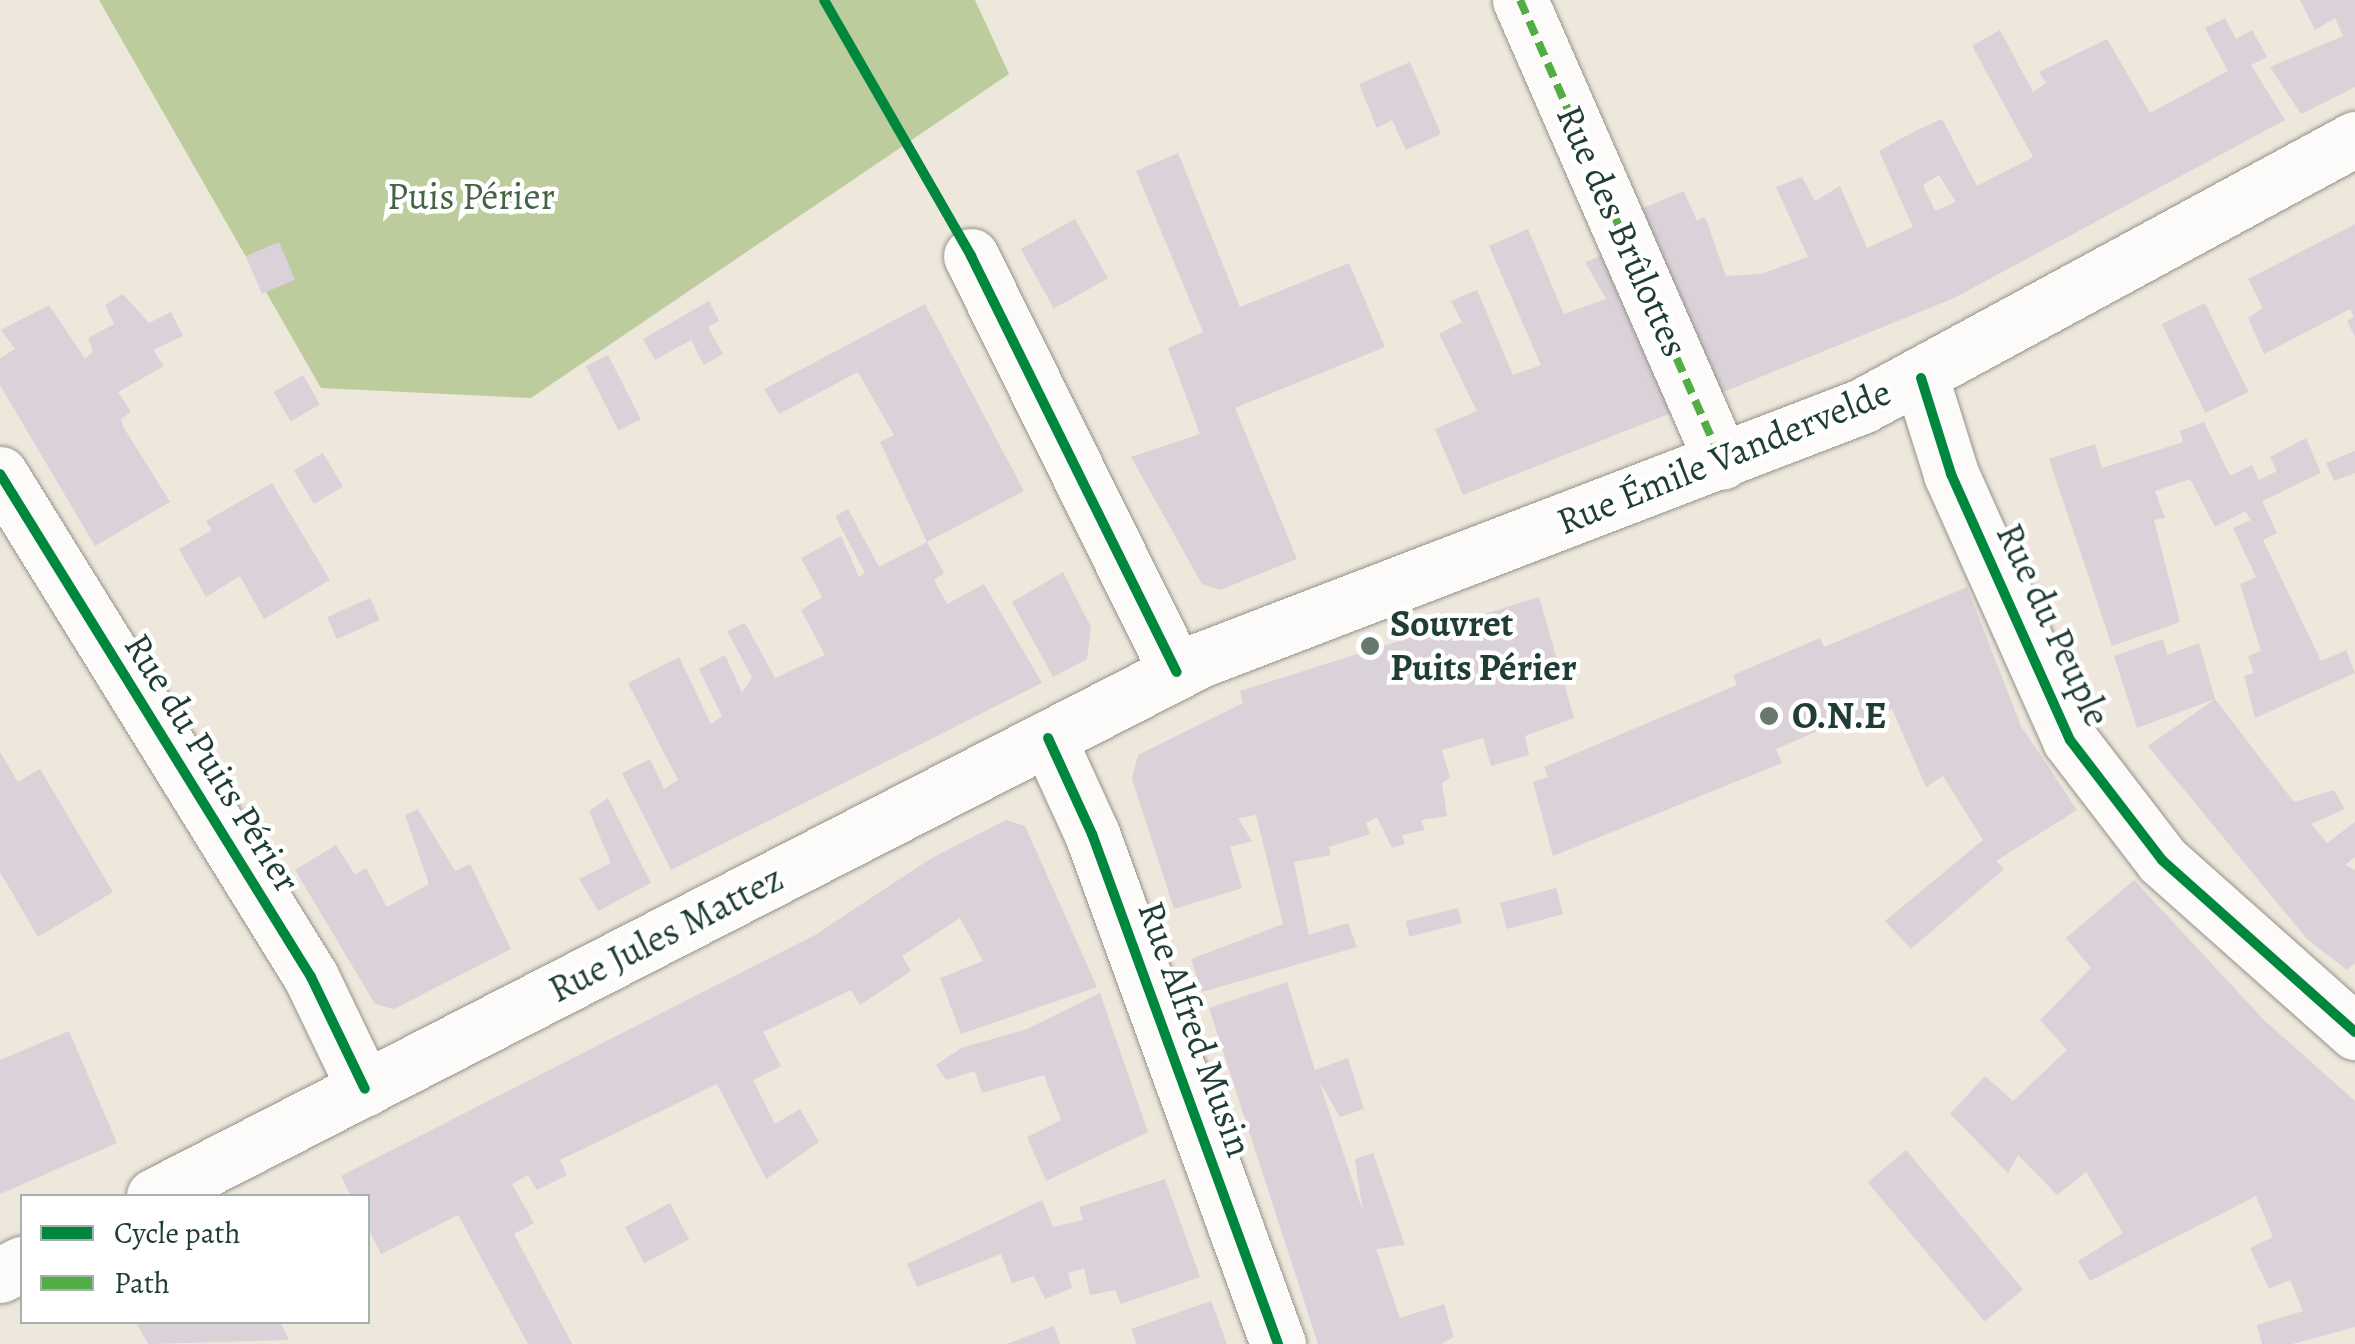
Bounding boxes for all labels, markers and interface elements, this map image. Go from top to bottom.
street label: Rue des Brûlottes [1546,98,1698,364]
park label: Puis Périer [387,174,555,220]
street label: Rue Émile Vandervelde [1550,369,1898,545]
street label: Rue du Peuple [1986,516,2120,734]
place label: Souvret Puits Périer [1390,601,1577,690]
street label: Rue du Puits Périer [114,625,310,901]
marker: Souvret Puits Périer [1359,635,1381,657]
place label: O.N.E [1792,693,1887,739]
marker: O.N.E [1756,703,1782,729]
street label: Rue Jules Mattez [541,855,791,1013]
street label: Rue Alfred Musin [1128,895,1262,1163]
legend [20,1194,370,1324]
text: Cycle path [114,1213,241,1253]
text: Path [114,1263,170,1303]

